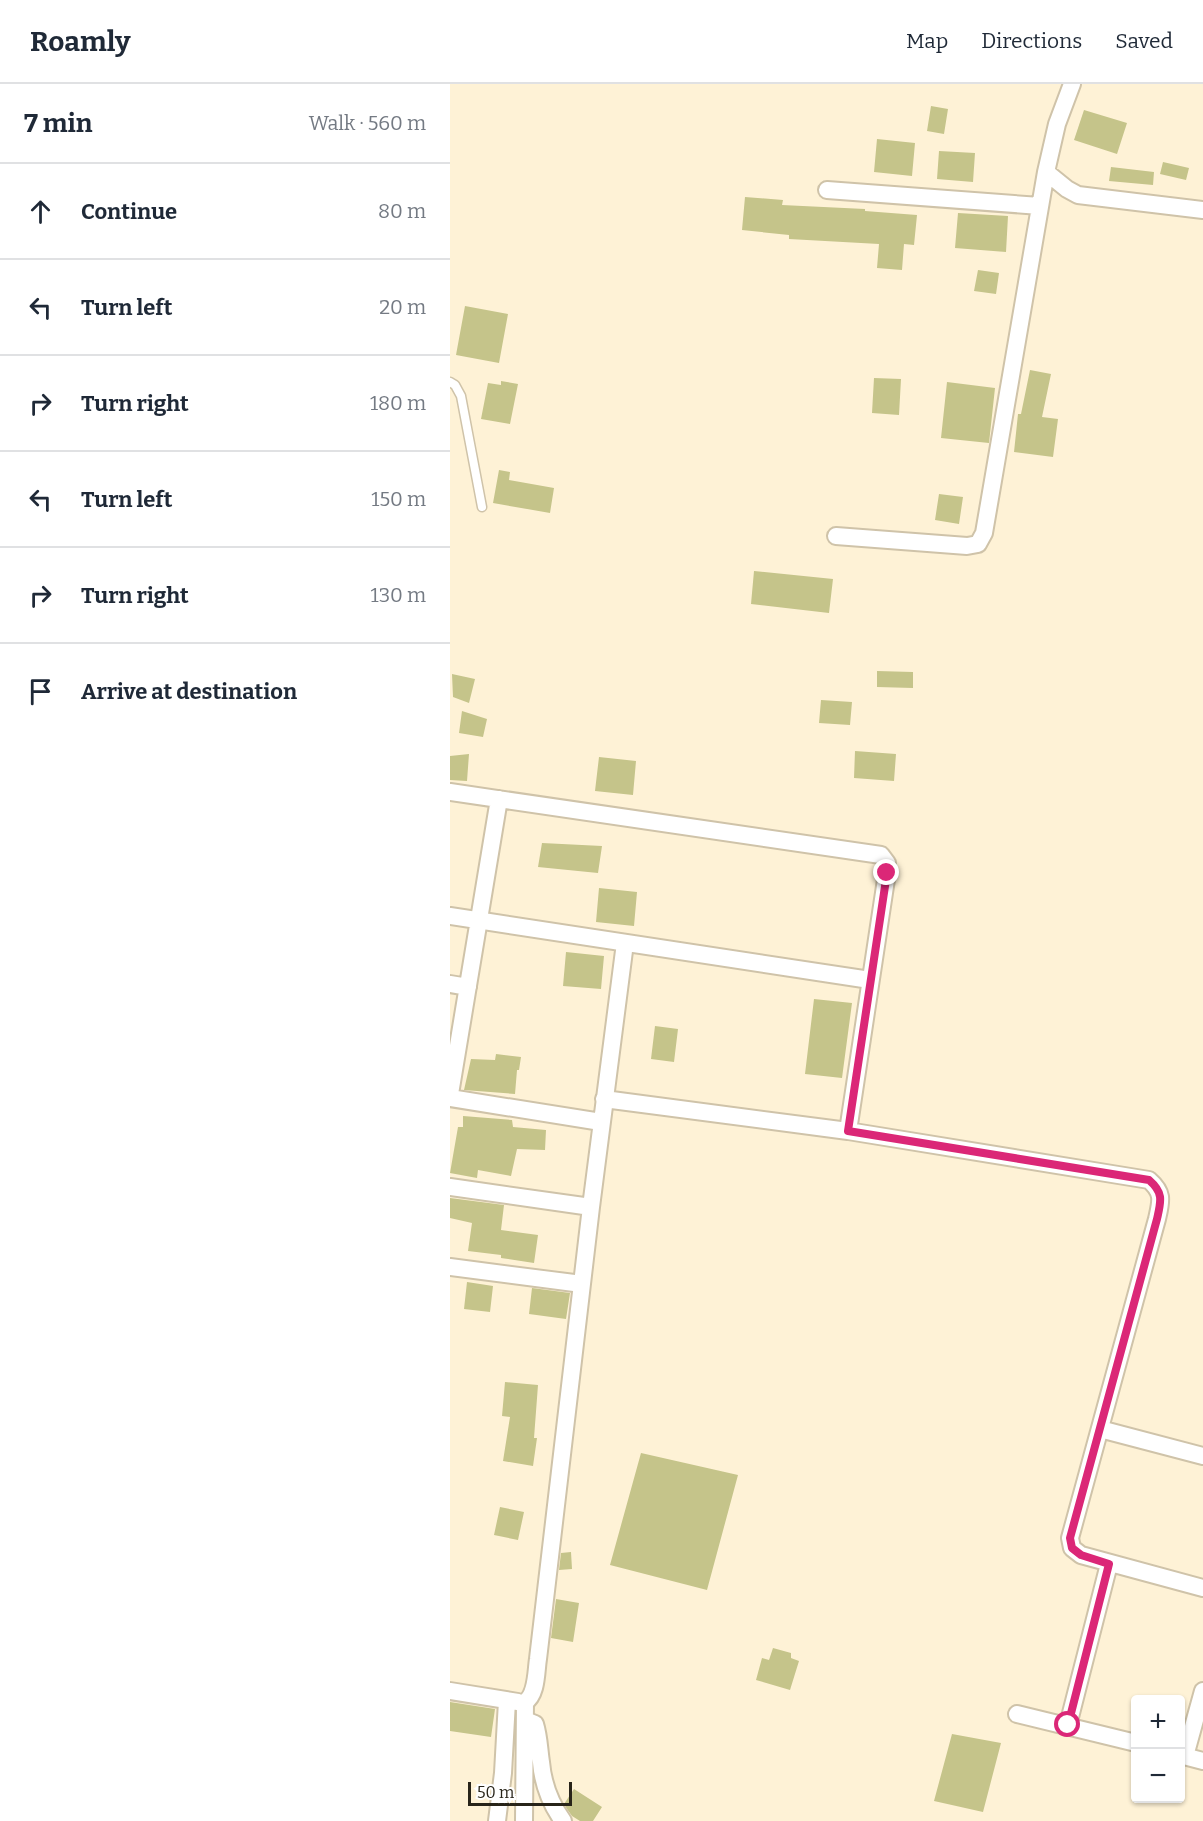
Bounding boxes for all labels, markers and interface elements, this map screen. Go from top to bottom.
text: Roamly [30,25,131,58]
text: Map [906,28,948,54]
text: Directions [981,28,1082,54]
text: Saved [1115,28,1173,54]
text: 7 min [24,108,92,139]
text: Walk · 560 m [309,111,426,135]
icon: ahead [24,195,57,228]
text: Continue [81,198,177,225]
text: 80 m [378,199,426,223]
icon: left [24,291,57,324]
text: Turn left [81,294,173,321]
text: 20 m [379,295,426,319]
icon: right [24,387,57,420]
text: Turn right [81,390,189,417]
text: 180 m [370,391,426,415]
icon: left [24,483,57,516]
text: Turn left [81,486,173,513]
text: 150 m [371,487,426,511]
icon: right [24,579,57,612]
text: Turn right [81,582,189,609]
text: 130 m [371,583,426,607]
icon: arrive [24,675,57,708]
text: Arrive at destination [81,678,297,705]
route end [873,859,899,885]
map controls [1131,1695,1185,1803]
button: + [1131,1695,1185,1749]
route start [1054,1711,1080,1737]
button: − [1131,1749,1185,1803]
scale bar [468,1779,572,1806]
text: 50 m [477,1783,514,1802]

